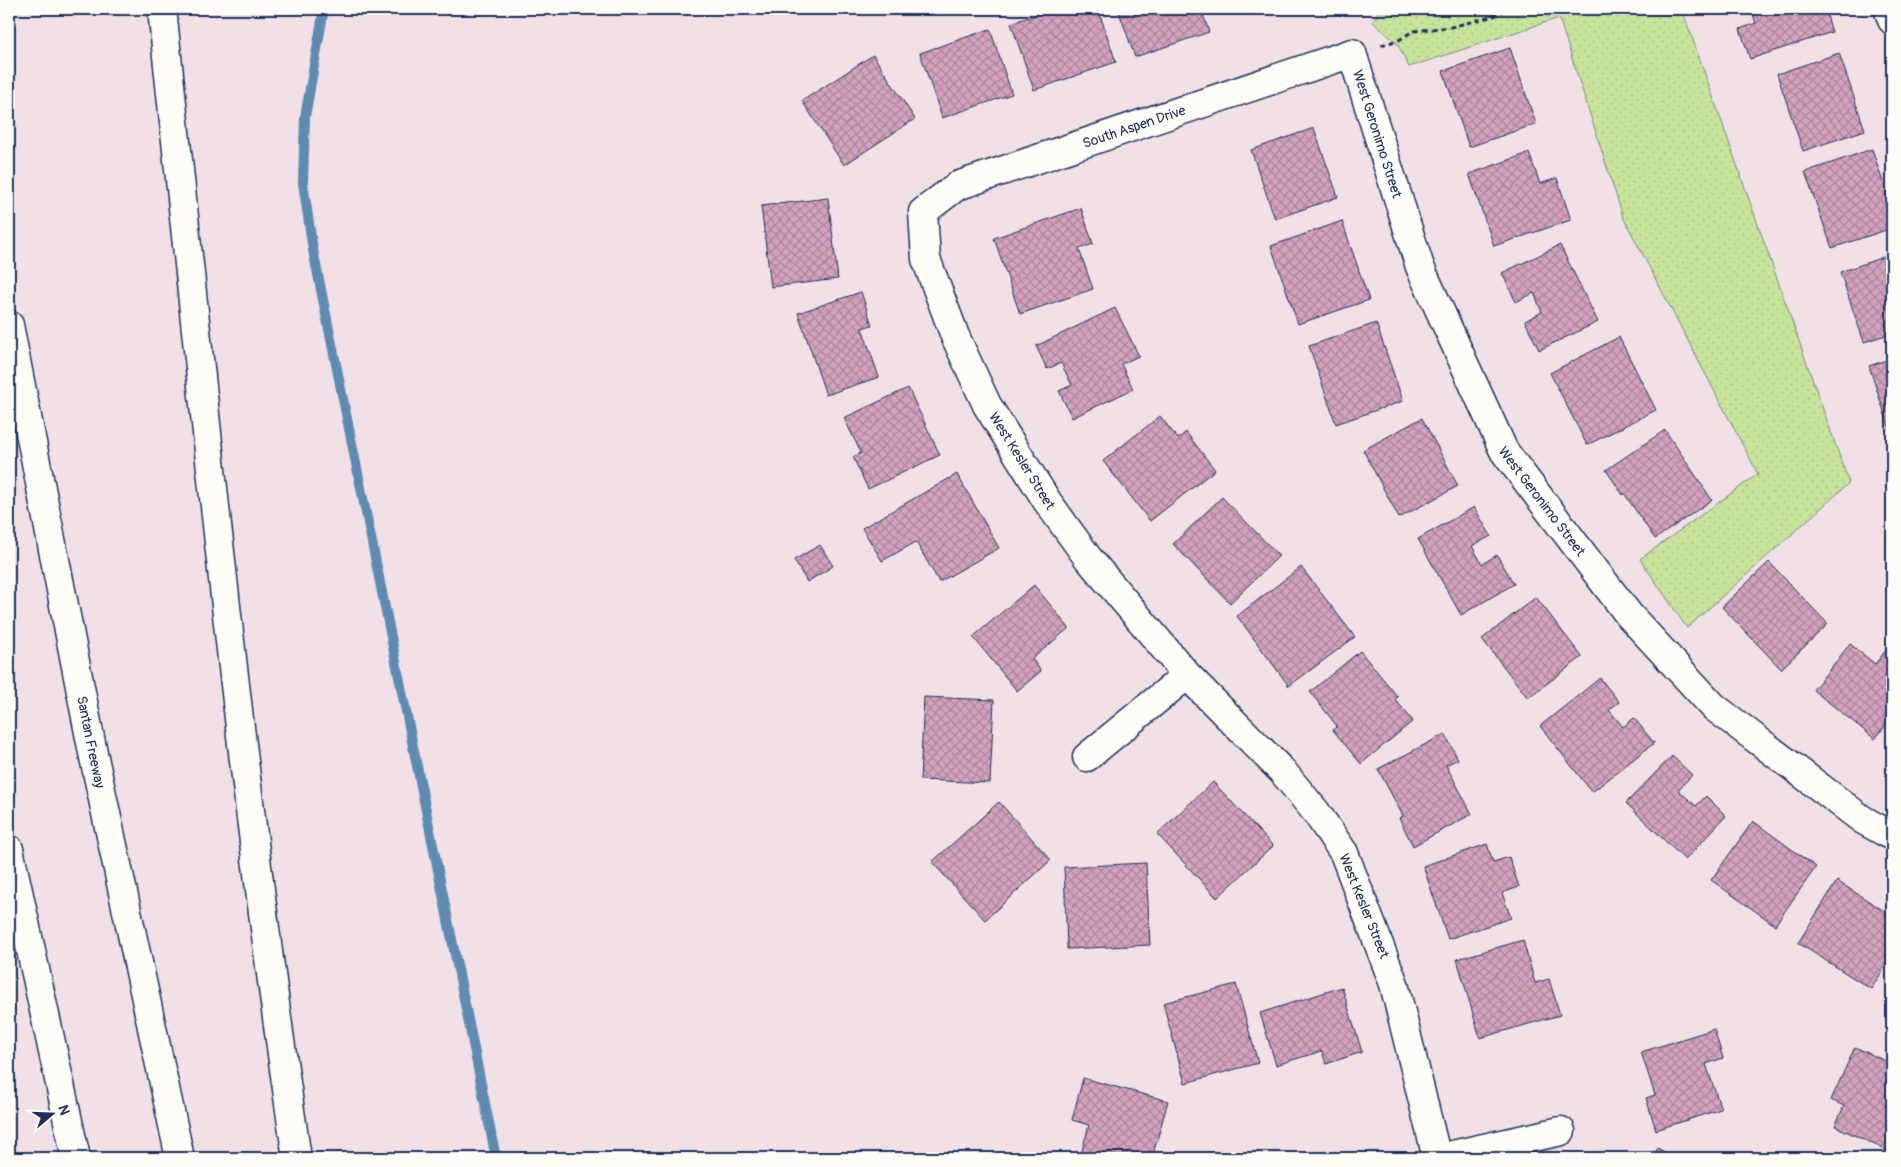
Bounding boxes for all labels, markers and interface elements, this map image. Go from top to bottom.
street label: West Geronimo Street [1349,68,1406,200]
street label: South Aspen Drive [1080,101,1188,152]
street label: West Kesler Street [985,409,1059,513]
street label: West Geronimo Street [1495,443,1590,560]
street label: Santan Freeway [73,694,109,790]
street label: West Kesler Street [1335,851,1393,961]
north arrow [28,1090,78,1140]
text: N [54,1103,73,1117]

